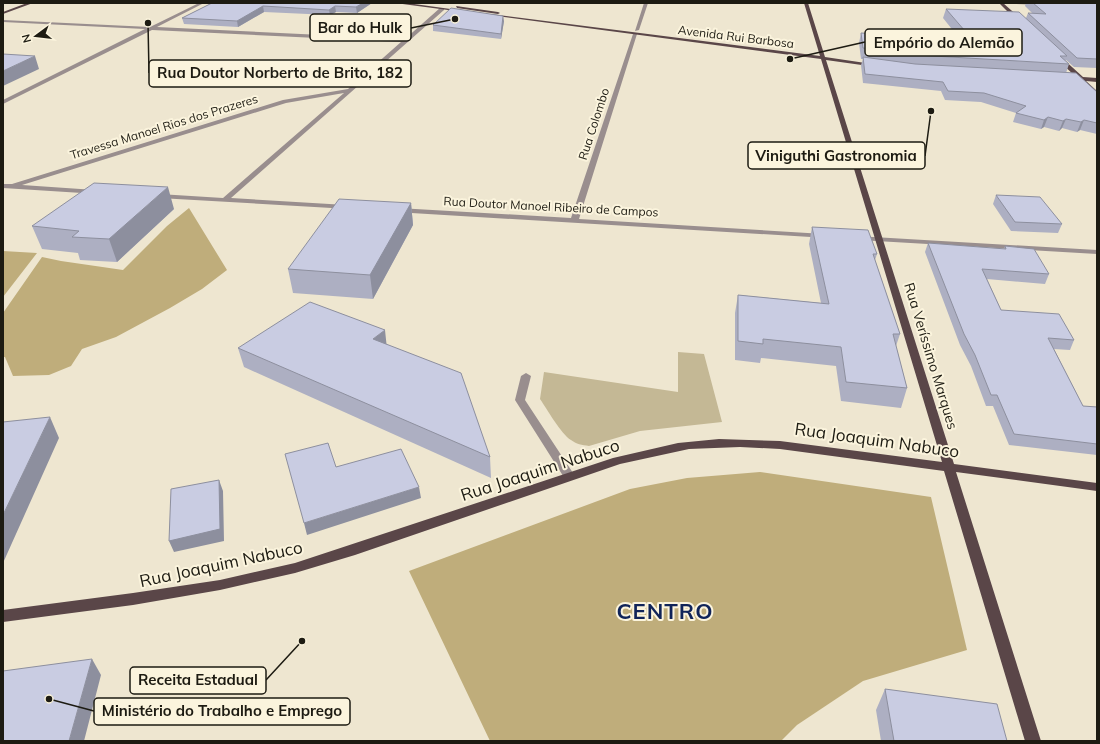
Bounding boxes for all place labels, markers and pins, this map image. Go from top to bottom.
callout: Bar do Hulk [310,14,411,41]
callout: Empório do Alemão [865,29,1022,56]
callout: Rua Doutor Norberto de Brito, 182 [149,60,411,87]
callout: Viniguthi Gastronomia [748,142,925,169]
callout: Receita Estadual [130,667,266,694]
callout: Ministério do Trabalho e Emprego [94,698,350,725]

